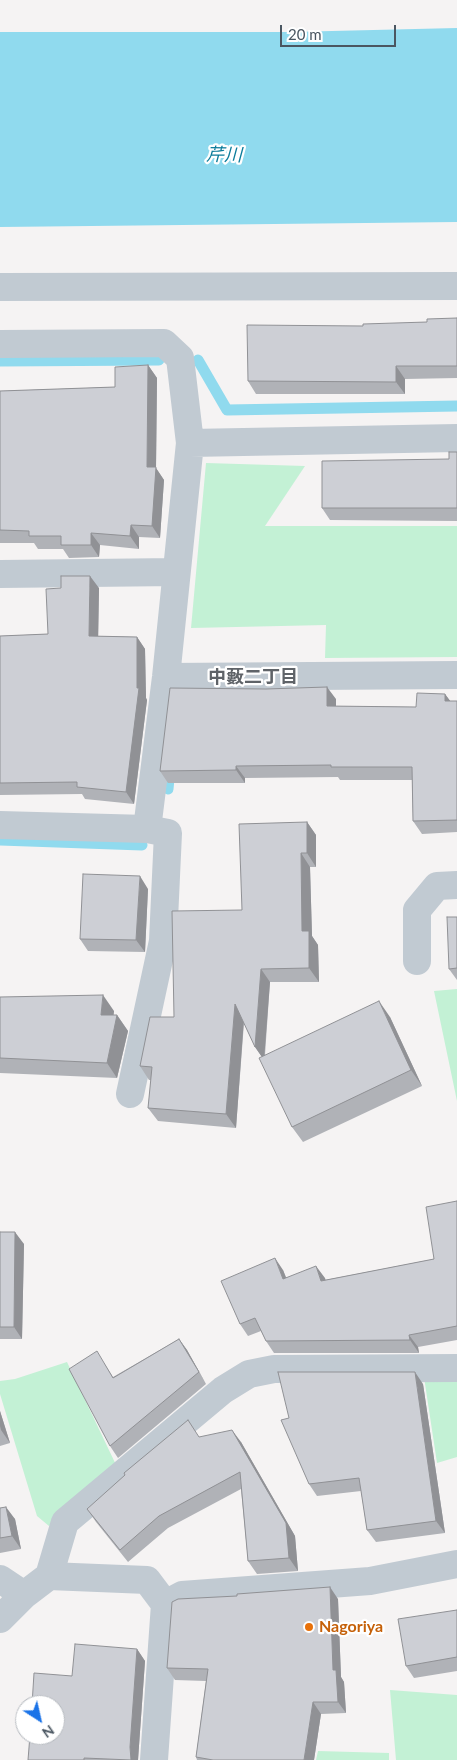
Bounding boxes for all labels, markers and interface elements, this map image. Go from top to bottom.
scale bar [282,15,398,47]
text: 20 m [288,25,322,43]
water label: 芹川 [206,144,242,166]
district label: 中藪二丁目 [208,666,298,688]
place label: Nagoriya [319,1617,383,1637]
marker: Nagoriya [303,1621,315,1633]
north arrow [15,1695,65,1745]
text: N [39,1722,58,1742]

